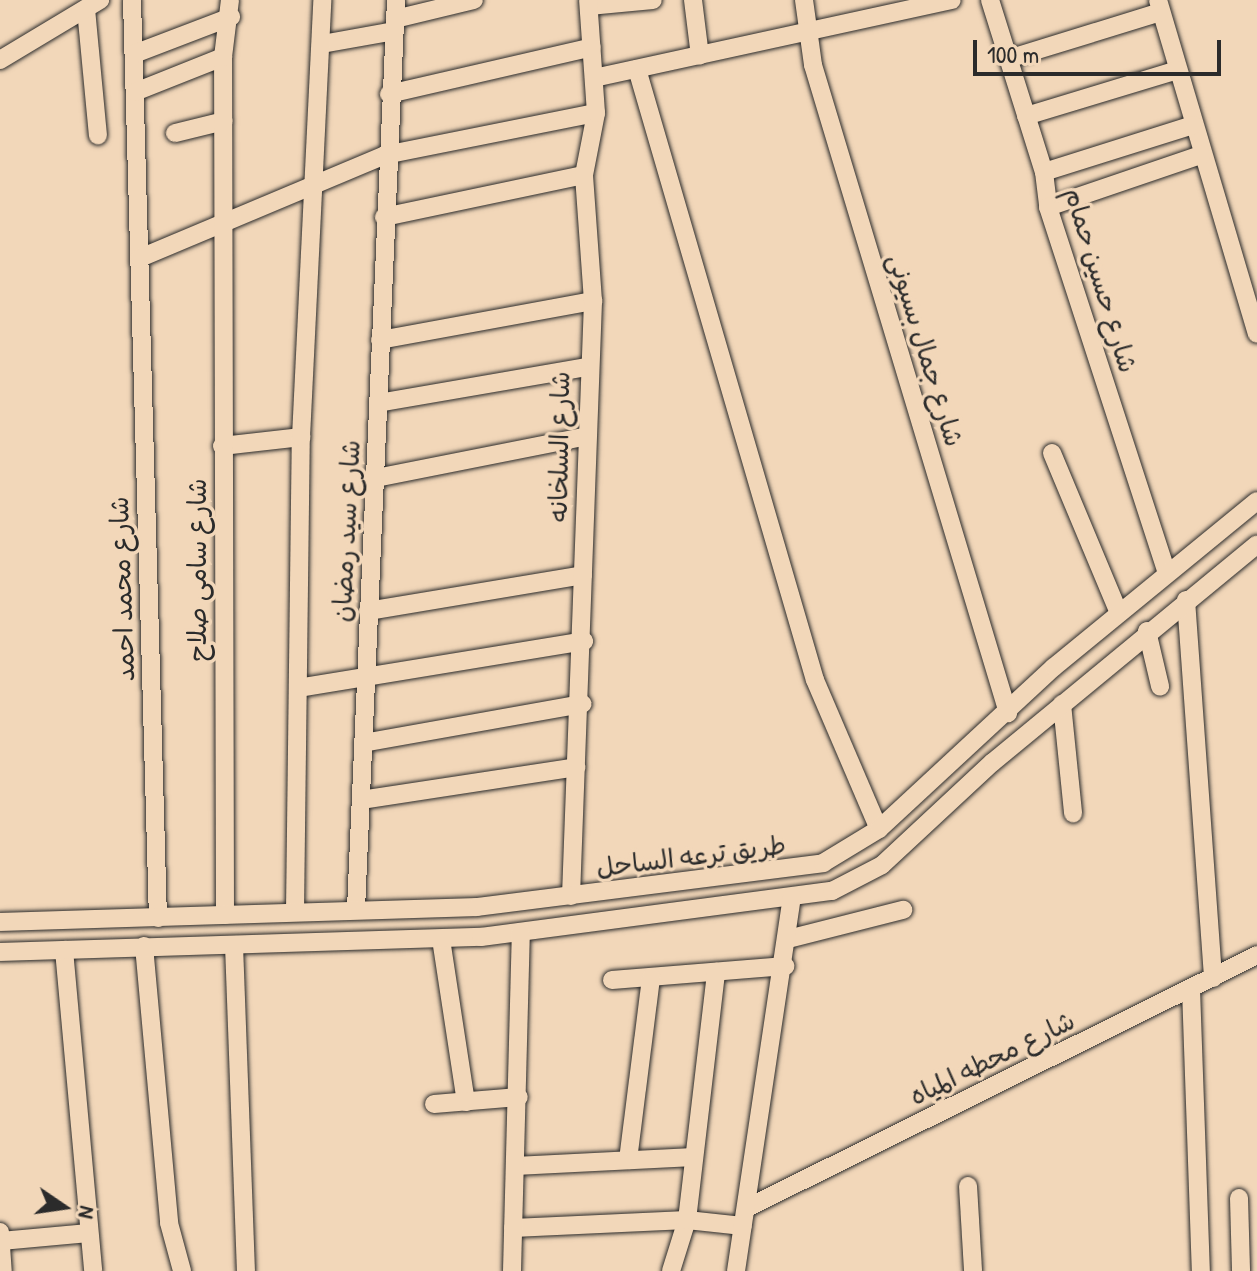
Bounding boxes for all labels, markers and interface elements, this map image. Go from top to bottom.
scale bar [977,24,1225,74]
text: 100 m [987,38,1039,70]
street label: شارع حسين حمام [1058,184,1144,376]
street label: شارع جمال بسيونى [882,250,970,450]
street label: شارع السلخانه [542,371,576,523]
street label: شارع سيد رمضان [326,439,366,623]
street label: شارع سامى صلاح [181,478,213,662]
street label: شارع محمد احمد [103,496,141,682]
street label: طريق ترعه الساحل [594,829,788,883]
street label: شارع محطه المياه [904,1005,1080,1111]
north arrow [24,1167,104,1247]
text: N [71,1203,103,1221]

